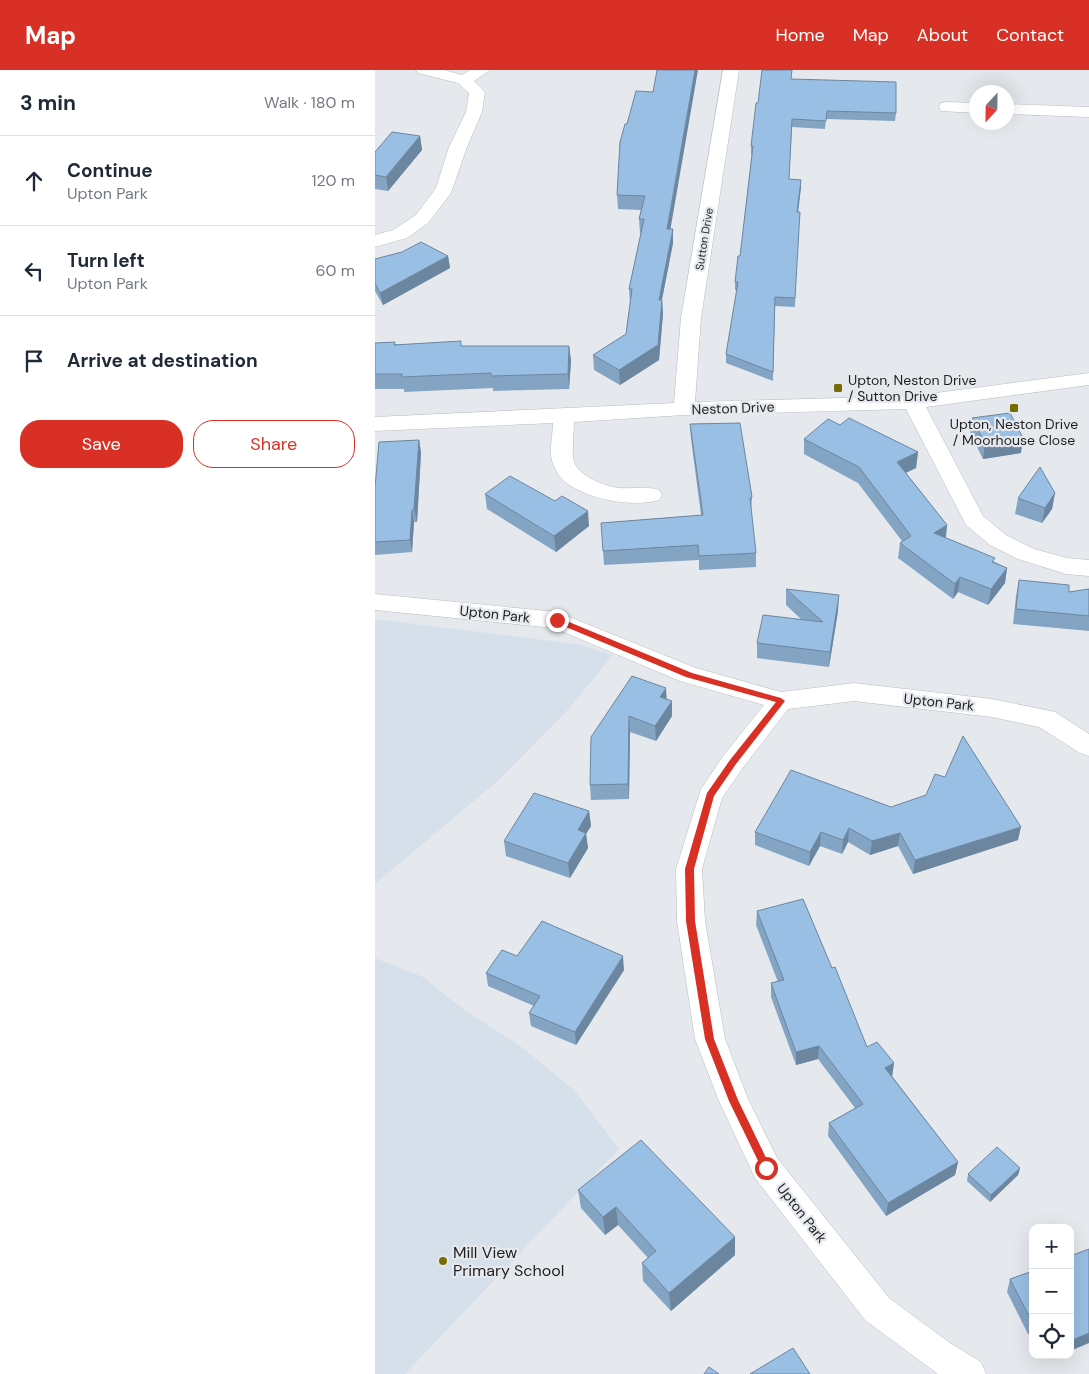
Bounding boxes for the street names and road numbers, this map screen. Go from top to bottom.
street label: Sutton Drive [692,207,716,271]
street label: Neston Drive [691,398,775,418]
street label: Upton Park [459,601,531,627]
street label: Upton Park [903,689,975,715]
street label: Upton Park [773,1180,831,1246]

